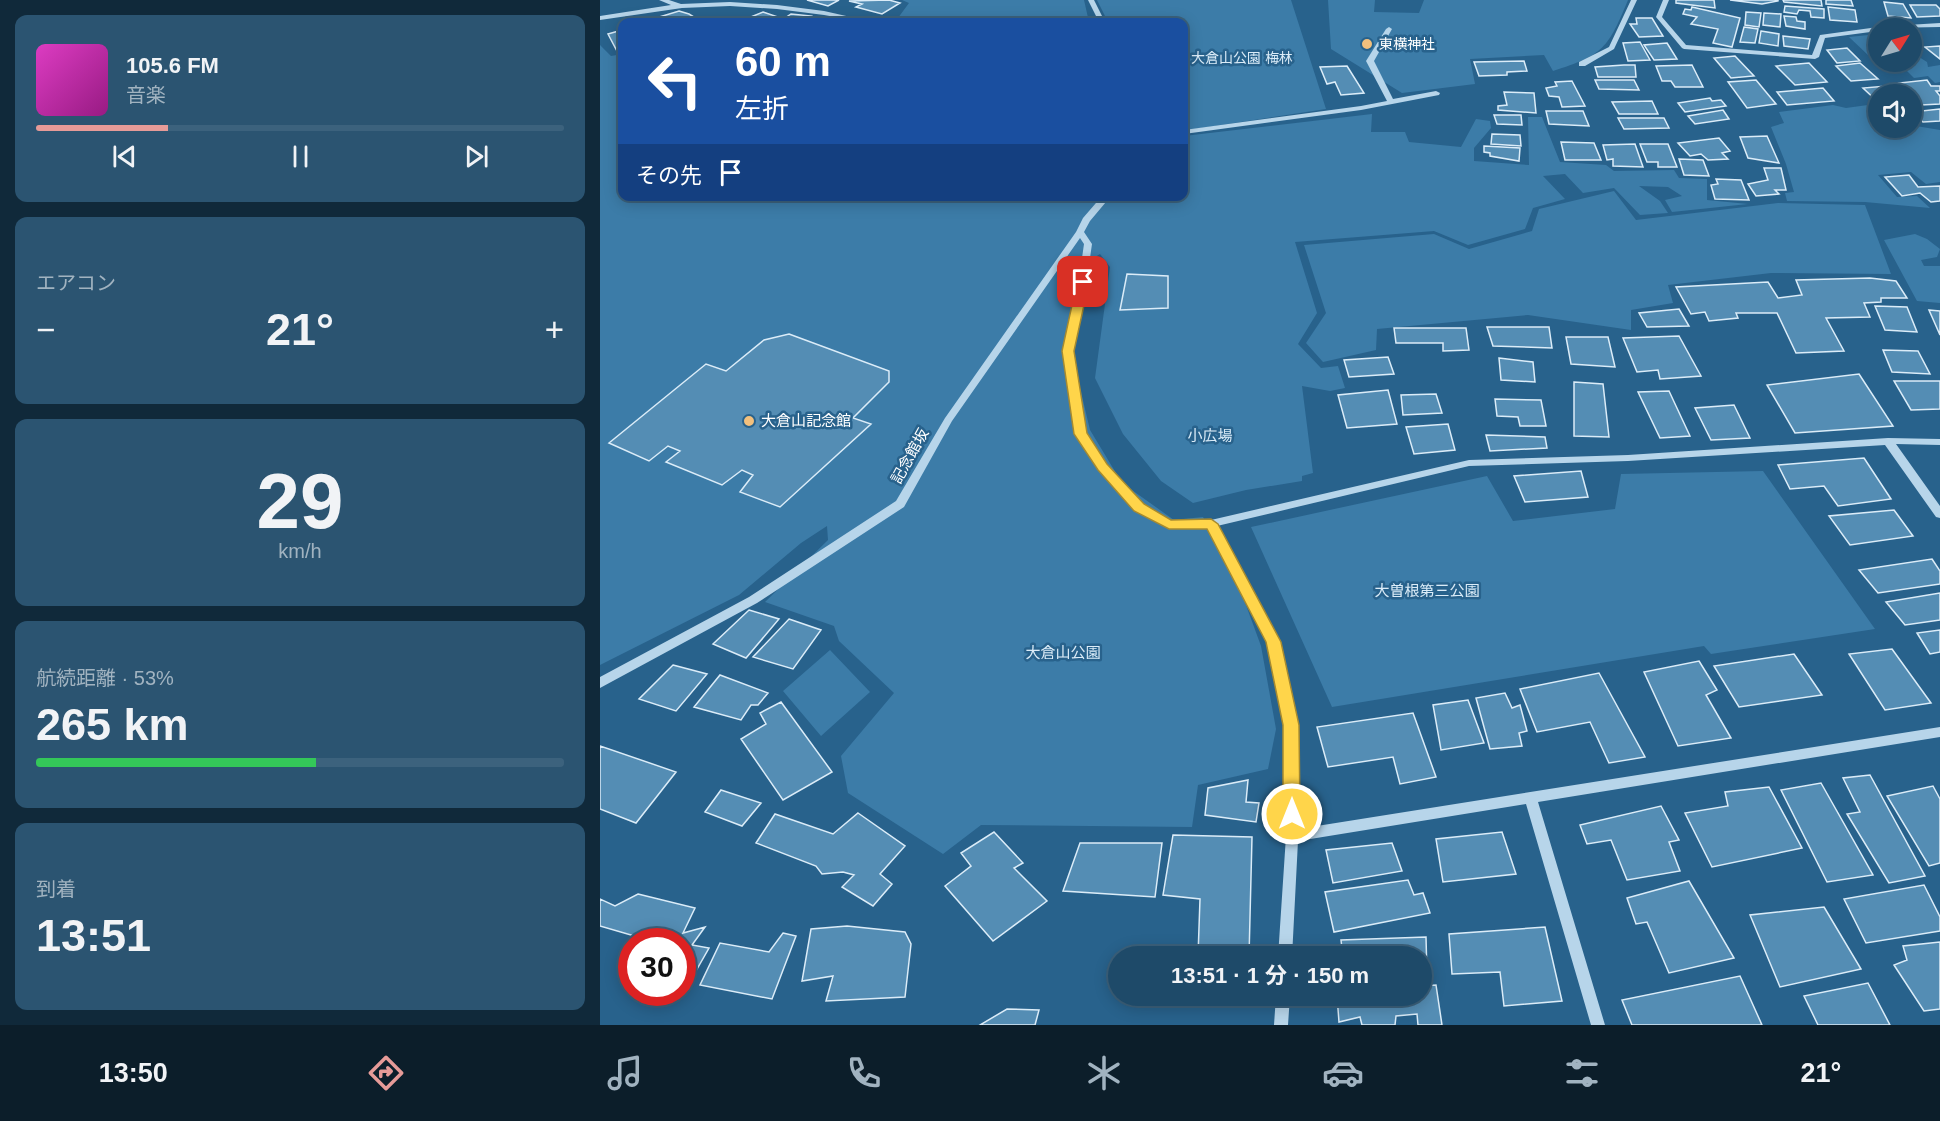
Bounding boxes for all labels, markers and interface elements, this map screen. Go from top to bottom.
north arrow [1868,18,1922,72]
map controls [1868,18,1922,138]
place label: 東横神社 [1379,36,1435,52]
marker: 東横神社 [1360,37,1374,51]
text: 60 m [735,38,831,85]
icon: left [636,42,714,120]
park label: 大倉山公園 梅林 [1191,50,1293,66]
text: 105.6 FM [126,53,219,78]
text: 音楽 [126,84,166,106]
button: sound [1868,84,1922,138]
text: 左折 [735,94,789,124]
icon: previous [108,140,141,173]
icon: pause [284,140,317,173]
icon: next [460,140,493,173]
icon: arrive [714,156,747,189]
text: その先 [636,163,702,188]
pin [1057,256,1108,307]
icon: arrive [1066,265,1099,298]
text: エアコン [36,272,116,294]
text: 21° [266,304,334,355]
text: − [36,311,55,348]
text: + [545,311,564,348]
place label: 大倉山記念館 [761,412,851,429]
marker: 大倉山記念館 [742,414,756,428]
street label: 記念館坂 [888,425,932,486]
park label: 小広場 [1187,427,1233,444]
text: 29 [257,457,343,545]
text: km/h [278,540,322,562]
park label: 大曽根第三公園 [1374,582,1480,599]
park label: 大倉山公園 [1025,644,1101,661]
text: 航続距離 · 53% [36,667,174,689]
text: 265 km [36,699,189,750]
position arrow [1260,782,1324,846]
text: 到着 [36,878,76,900]
text: 13:51 [36,910,151,961]
speed limit sign: 30 [618,928,696,1006]
text: 13:51 · 1 分 · 150 m [1171,963,1369,988]
icon: directions [365,1052,407,1094]
icon: music [604,1052,646,1094]
icon: phone [843,1052,885,1094]
icon: climate [1083,1052,1125,1094]
icon: car [1322,1052,1364,1094]
icon: filters [1561,1052,1603,1094]
text: 13:50 [99,1058,168,1088]
text: 21° [1800,1058,1841,1088]

